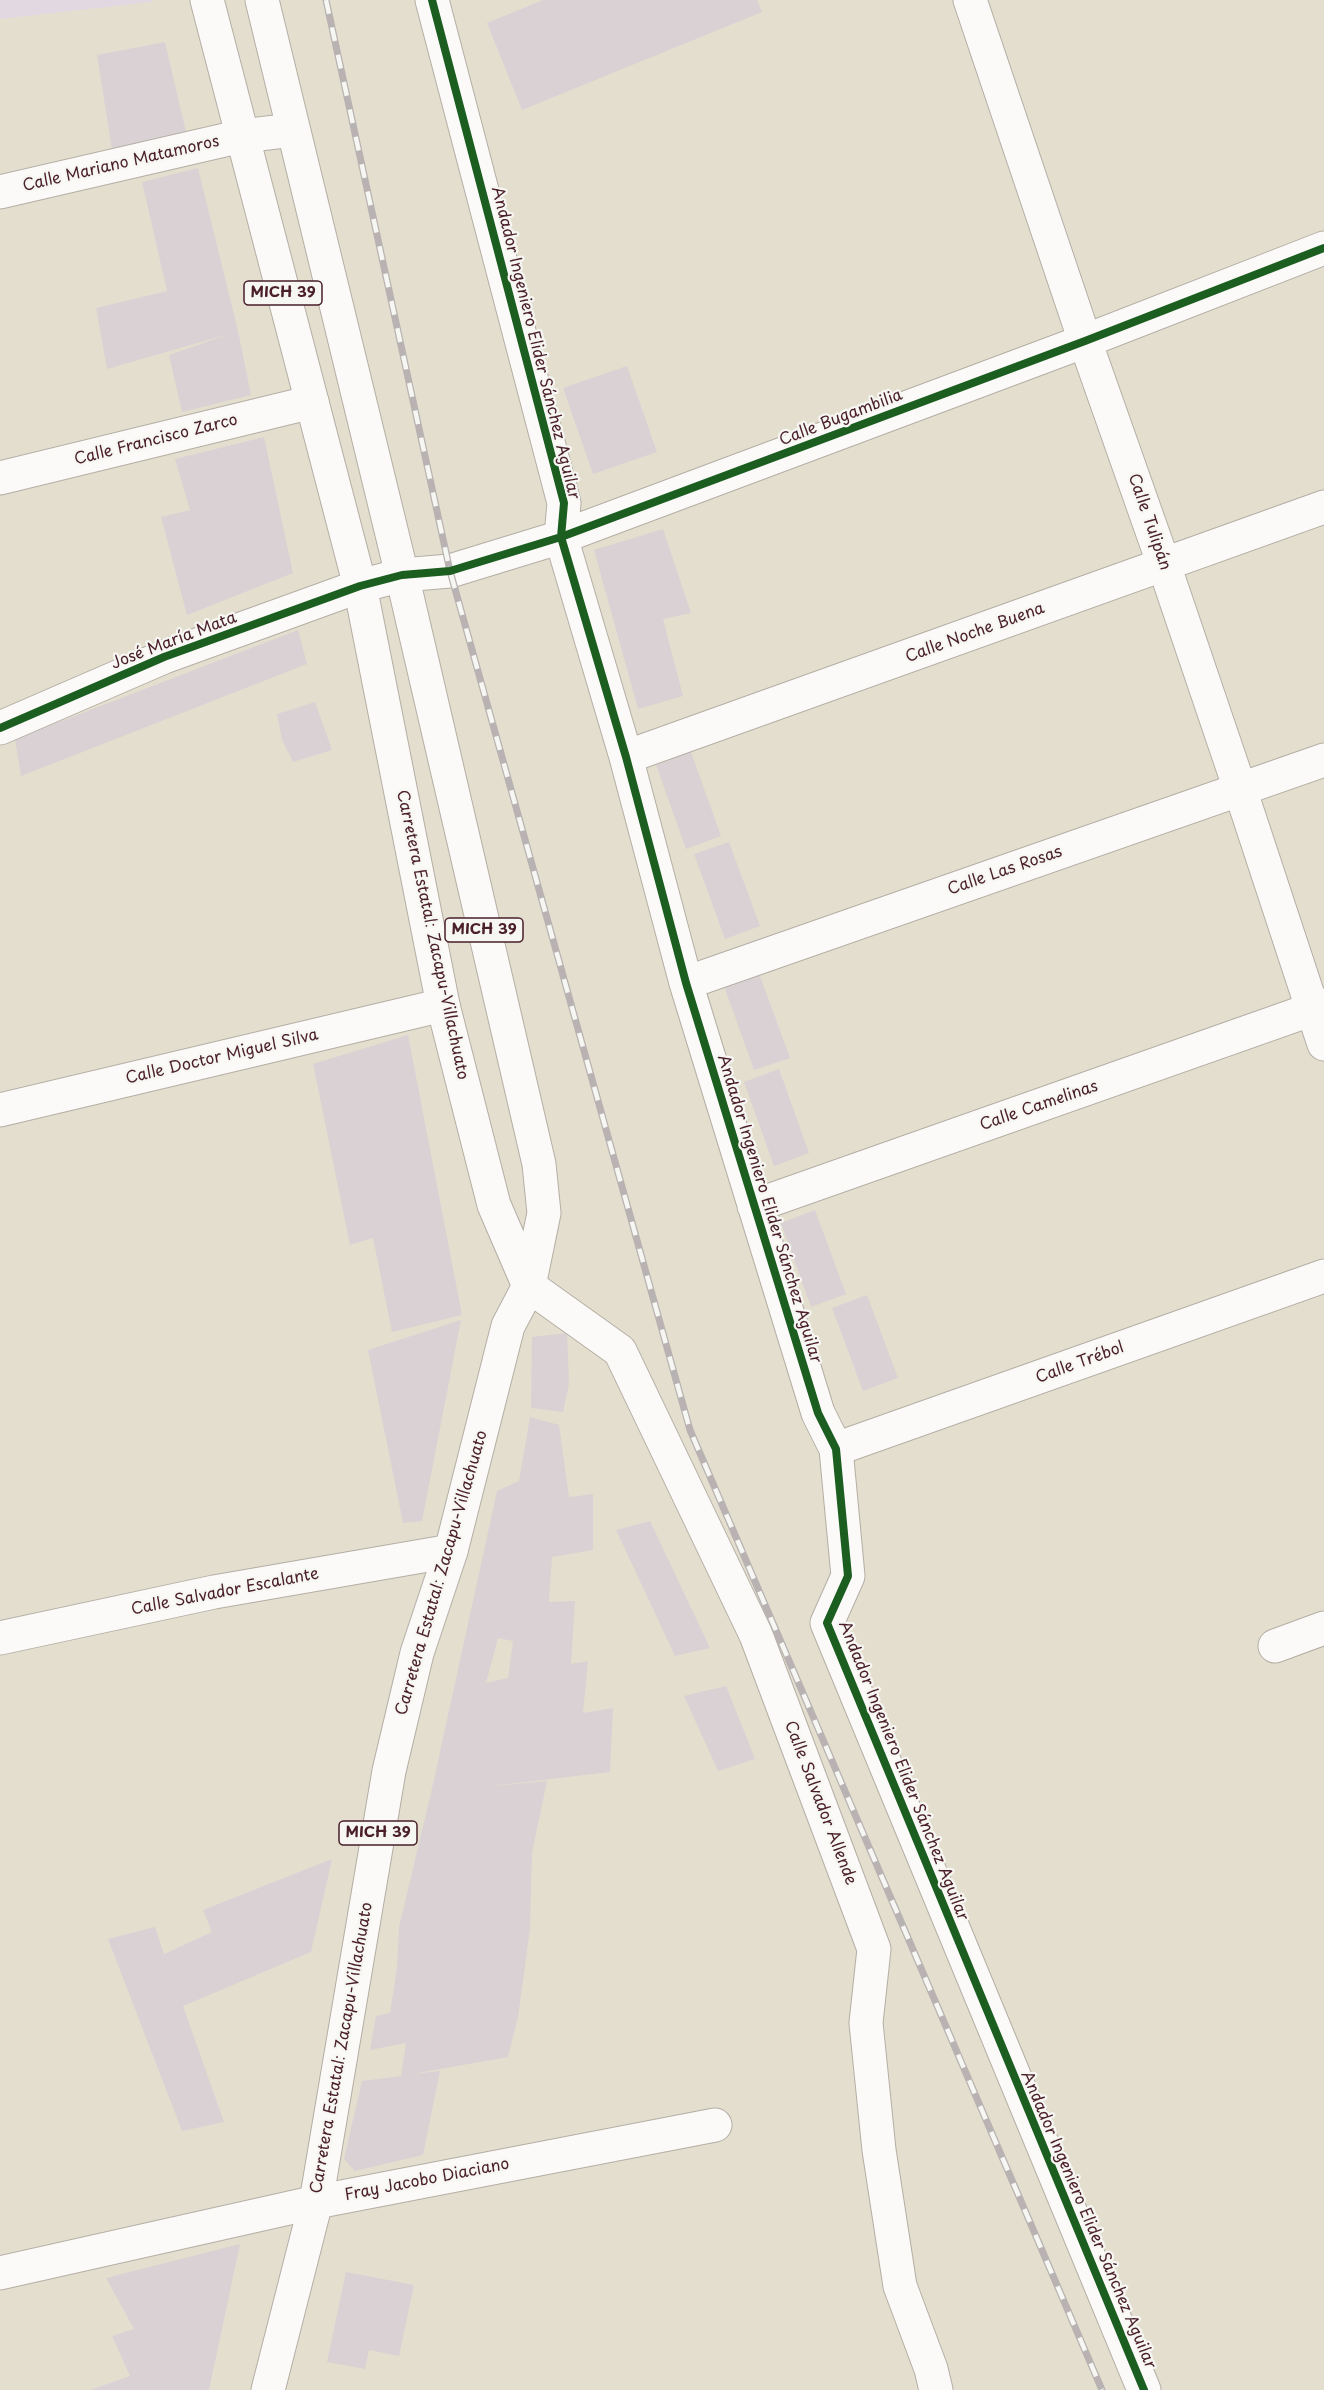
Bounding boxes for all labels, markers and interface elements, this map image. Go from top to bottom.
street label: Calle Mariano Matamoros [21,132,221,196]
street label: Andador Ingeniero Elider Sánchez Aguilar [487,185,583,501]
road number: MICH 39 [244,281,322,305]
street label: Calle Bugambilia [777,386,905,450]
street label: Calle Francisco Zarco [72,410,240,470]
street label: Calle Tulipán [1123,471,1175,573]
street label: Calle Noche Buena [903,599,1047,667]
street label: José María Mata [109,608,239,674]
street label: Carretera Estatal: Zacapu-Villachuato [392,788,472,1082]
street label: Calle Las Rosas [945,842,1065,900]
road number: MICH 39 [445,918,523,942]
street label: Calle Doctor Miguel Silva [124,1025,320,1089]
street label: Andador Ingeniero Elider Sánchez Aguilar [713,1052,825,1366]
street label: Calle Camelinas [977,1077,1101,1135]
street label: Calle Trébol [1033,1338,1127,1388]
street label: Carretera Estatal: Zacapu-Villachuato [392,1428,492,1718]
street label: Calle Salvador Escalante [130,1564,320,1620]
street label: Andador Ingeniero Elider Sánchez Aguilar [834,1618,972,1924]
street label: Calle Salvador Allende [780,1718,860,1888]
road number: MICH 39 [339,1821,417,1845]
street label: Carretera Estatal: Zacapu-Villachuato [307,1901,377,2195]
street label: Andador Ingeniero Elider Sánchez Aguilar [1016,2068,1160,2372]
street label: Fray Jacobo Diaciano [343,2155,511,2205]

